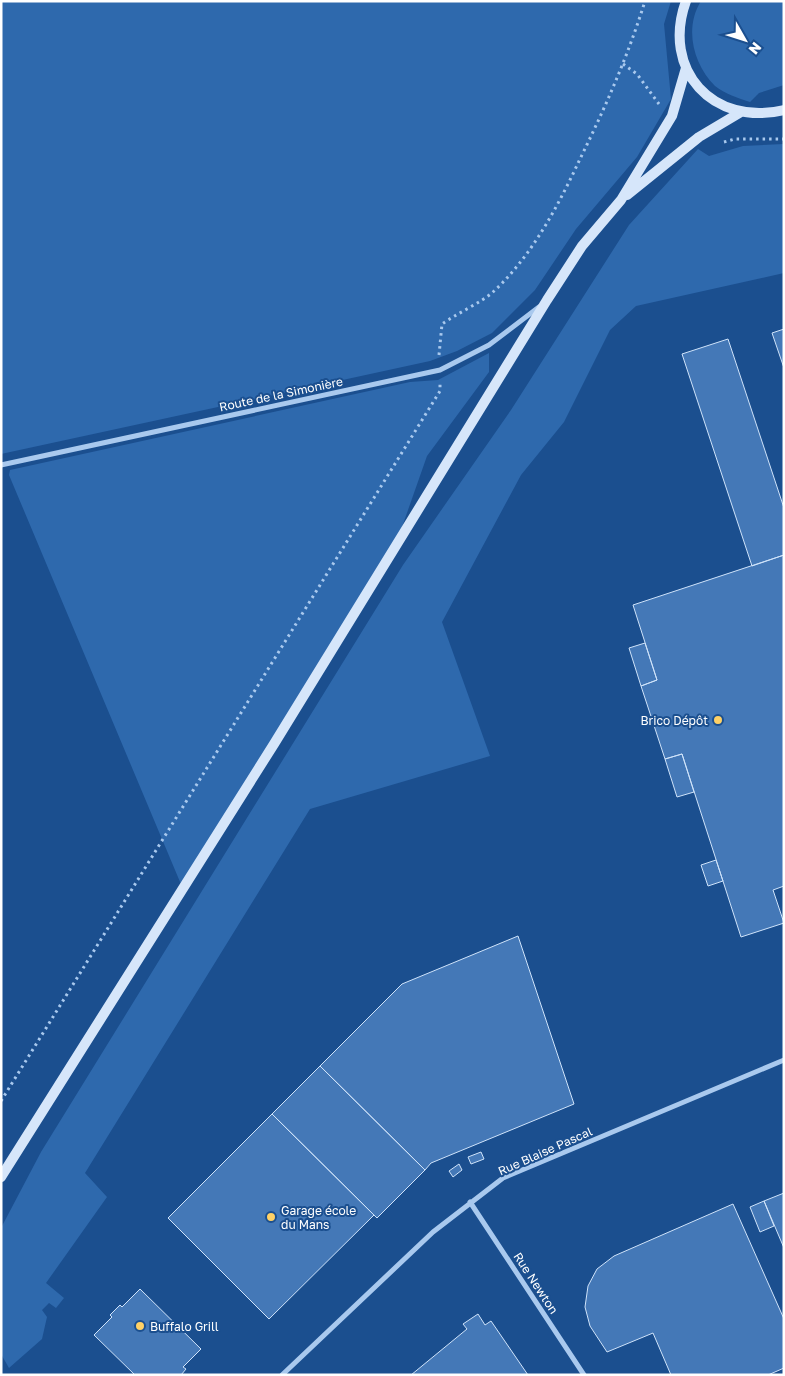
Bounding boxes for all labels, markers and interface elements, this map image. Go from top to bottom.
north arrow [720,15,770,65]
text: N [746,39,765,58]
street label: Route de la Simonière [218,374,344,414]
place label: Brico Dépôt [641,713,708,728]
marker: Brico Dépôt [712,714,724,726]
street label: Rue Blaise Pascal [496,1123,594,1178]
place label: Garage école du Mans [281,1203,356,1232]
marker: Garage école du Mans [265,1211,277,1223]
street label: Rue Newton [511,1249,561,1317]
place label: Buffalo Grill [150,1319,219,1334]
marker: Buffalo Grill [134,1320,146,1332]

